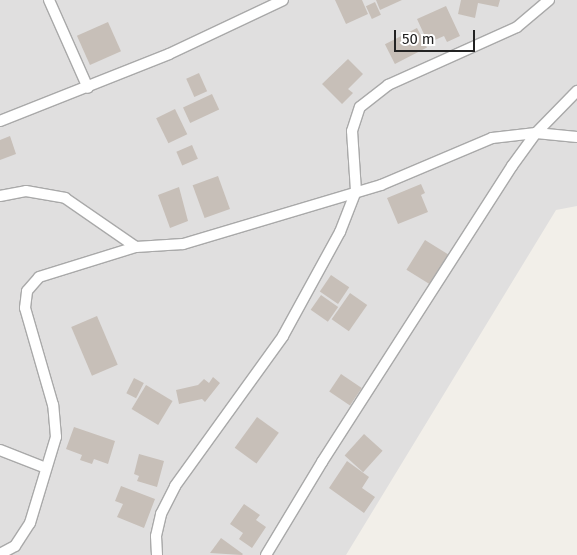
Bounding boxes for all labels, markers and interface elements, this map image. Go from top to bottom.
scale bar [397,20,478,52]
text: 50 m [402,30,435,48]

